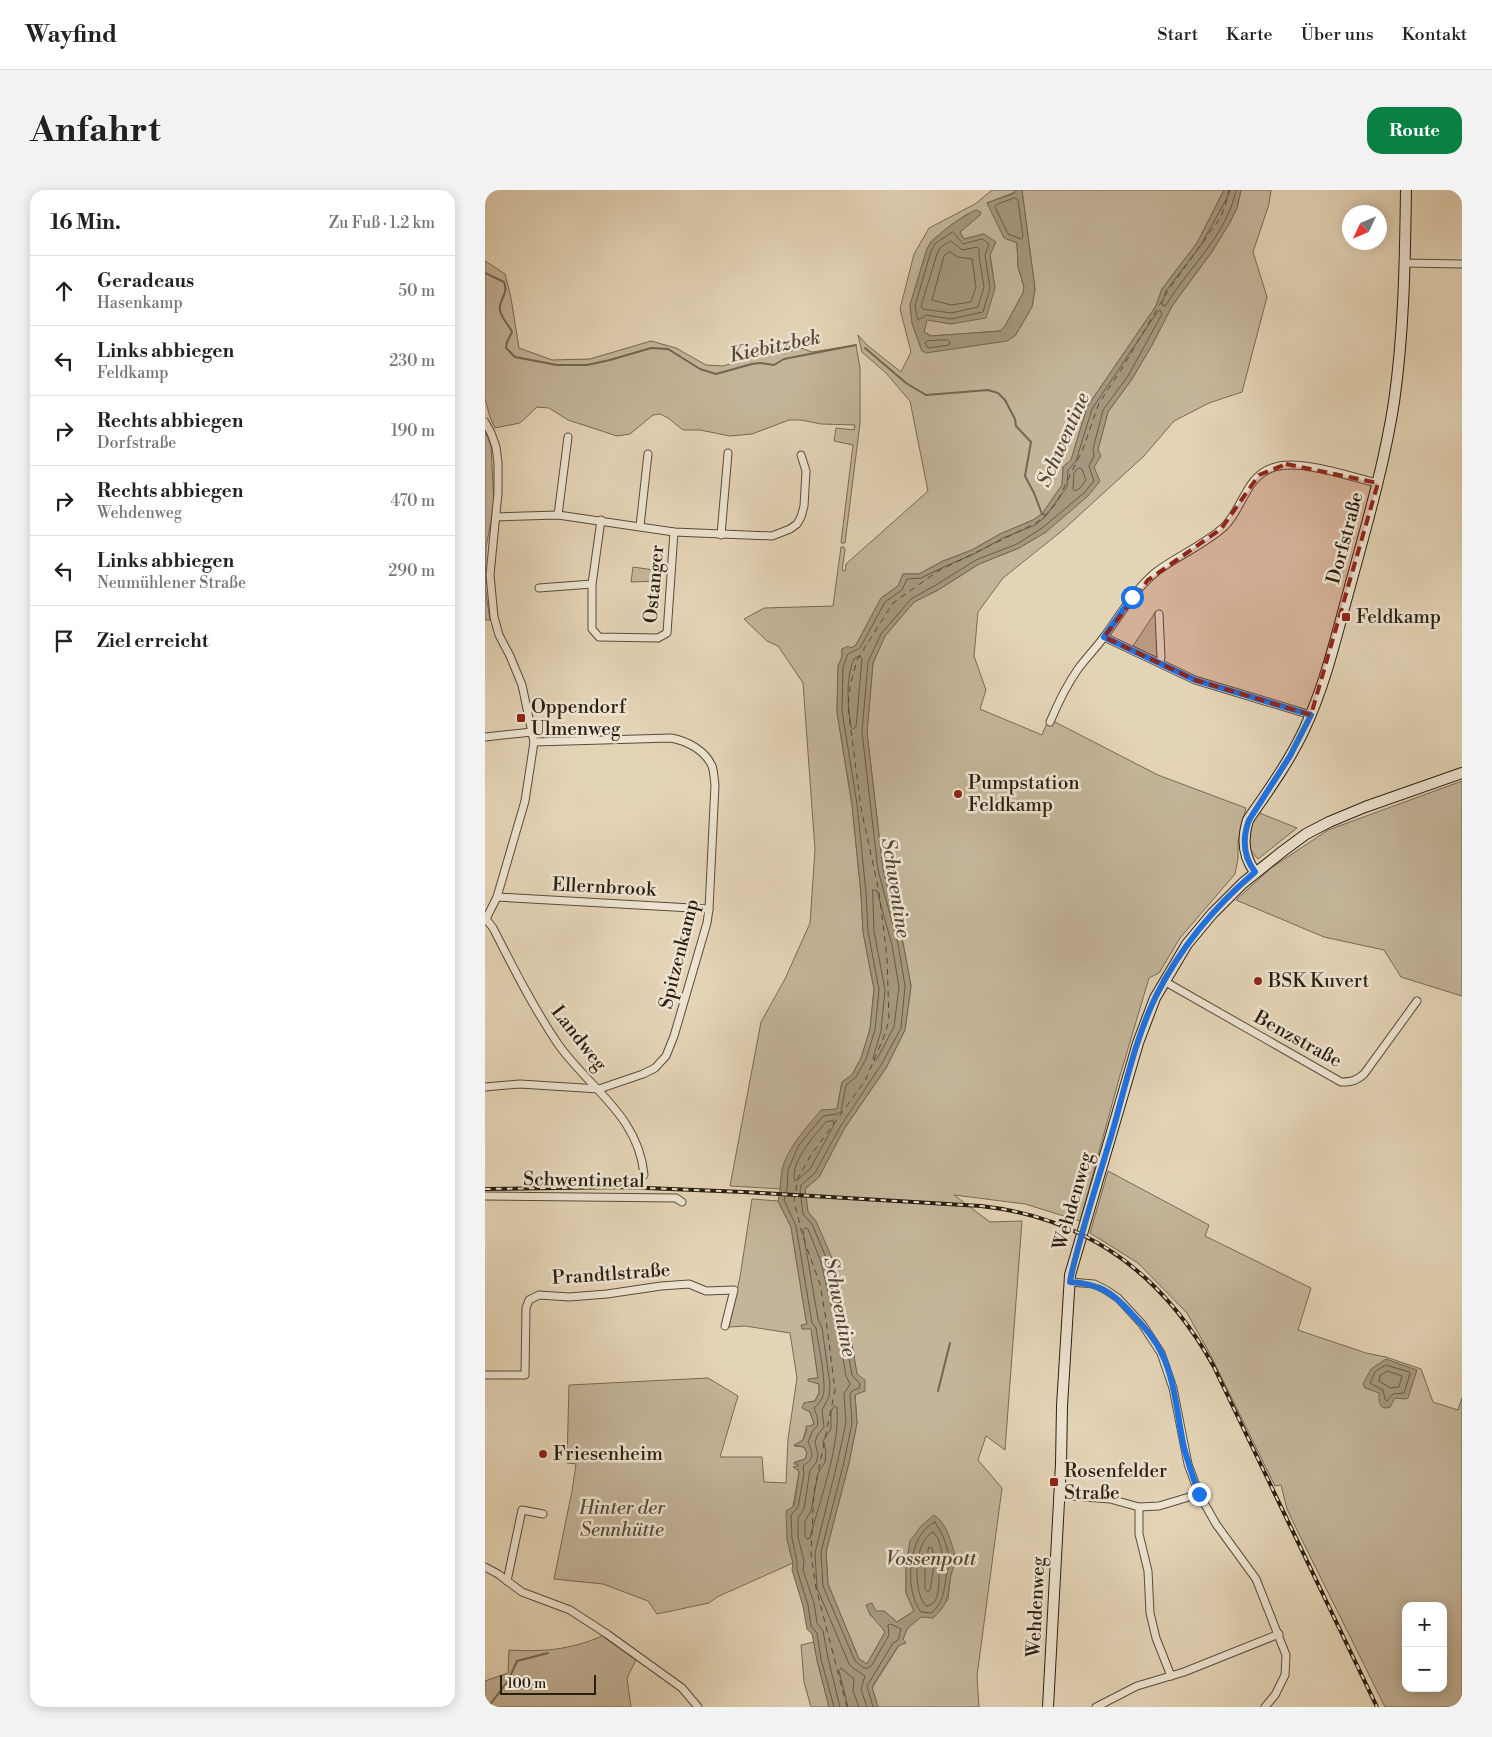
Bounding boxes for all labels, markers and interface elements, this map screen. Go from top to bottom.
text: Wayfind [25,20,117,50]
text: Start [1157,23,1198,46]
text: Karte [1226,23,1273,46]
text: Über uns [1301,23,1374,46]
text: Kontakt [1402,23,1467,46]
button: Route [1367,107,1462,154]
text: Anfahrt [30,109,161,152]
north arrow [1342,205,1387,250]
text: 16 Min. [50,210,121,236]
text: Zu Fuß · 1.2 km [329,213,435,233]
text: Geradeaus [97,269,194,293]
icon: ahead [50,277,78,305]
text: 50 m [398,281,435,301]
text: Hasenkamp [97,293,183,313]
water label: Kiebitzbek [727,325,823,369]
text: Links abbiegen [97,339,234,363]
icon: left [50,347,78,375]
text: 230 m [389,351,435,371]
text: Feldkamp [97,363,169,383]
water label: Schwentine [1032,388,1096,491]
text: Rechts abbiegen [97,409,243,433]
icon: right [50,417,78,445]
text: 190 m [391,421,435,441]
text: Dorfstraße [97,433,176,453]
text: Rechts abbiegen [97,479,243,503]
icon: right [50,487,78,515]
street label: Dorfstraße [1321,489,1369,587]
text: 470 m [391,491,435,511]
text: Wehdenweg [97,503,182,523]
street label: Ostanger [639,544,669,624]
text: Links abbiegen [97,549,234,573]
icon: left [50,557,78,585]
text: 290 m [388,561,435,581]
text: Neumühlener Straße [97,573,246,593]
route start [1121,586,1144,609]
place label: Feldkamp [1356,605,1441,629]
marker: Feldkamp [1340,611,1352,623]
icon: arrive [50,627,78,655]
text: Ziel erreicht [97,629,208,653]
place label: Oppendorf Ulmenweg [531,695,627,741]
marker: Oppendorf Ulmenweg [515,712,527,724]
place label: Pumpstation Feldkamp [968,771,1080,817]
marker: Pumpstation Feldkamp [952,788,964,800]
water label: Schwentine [875,836,915,940]
street label: Ellernbrook [551,872,658,902]
street label: Spitzenkamp [654,897,704,1011]
place label: BSK Kuvert [1267,969,1370,993]
marker: BSK Kuvert [1252,975,1264,987]
street label: Landweg [546,1000,612,1076]
street label: Benzstraße [1249,1005,1346,1073]
street label: Wehdenweg [1047,1149,1099,1254]
street label: Schwentinetal [523,1167,645,1193]
water label: Schwentine [817,1255,861,1360]
street label: Prandtlstraße [551,1258,671,1290]
place label: Friesenheim [553,1442,663,1466]
marker: Friesenheim [537,1448,549,1460]
place label: Rosenfelder Straße [1064,1459,1167,1505]
marker: Rosenfelder Straße [1048,1476,1060,1488]
route end [1188,1483,1211,1506]
park label: Hinter der Sennhütte [578,1496,666,1542]
water label: Vossenpott [886,1547,977,1572]
street label: Wehdenweg [1021,1556,1051,1659]
map controls [1402,1602,1447,1692]
button: + [1402,1602,1447,1647]
button: − [1402,1647,1447,1692]
scale bar [500,1672,596,1695]
text: 100 m [507,1675,546,1693]

